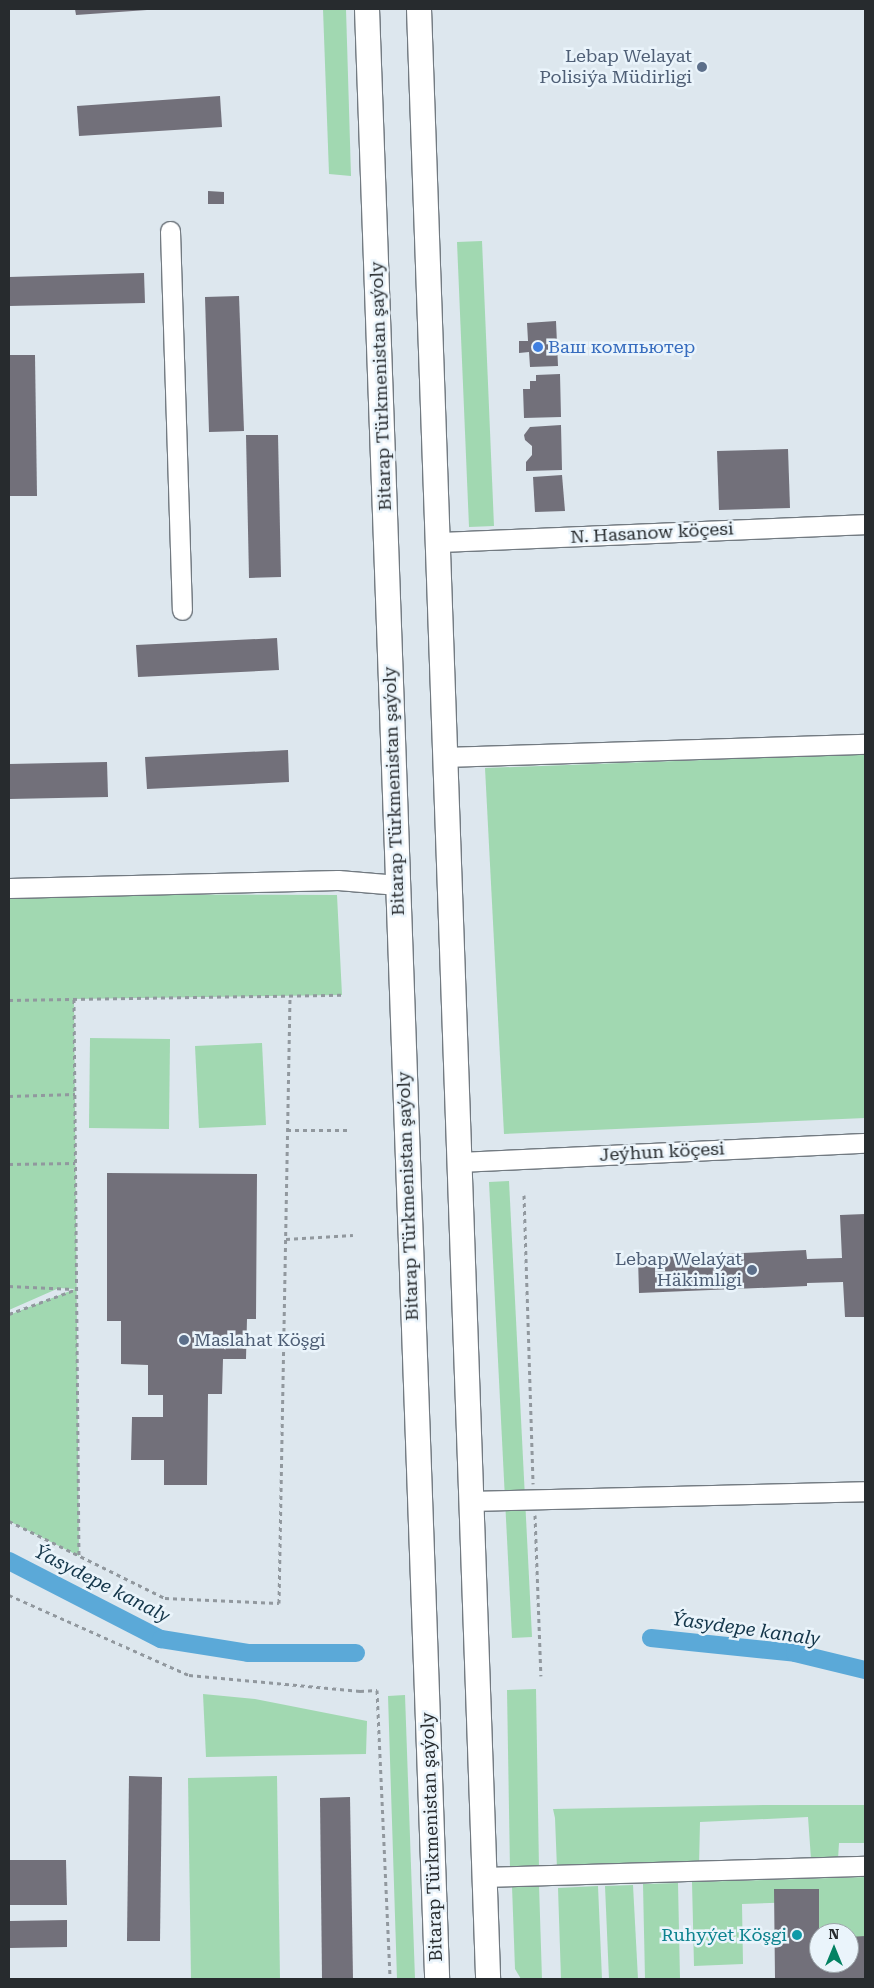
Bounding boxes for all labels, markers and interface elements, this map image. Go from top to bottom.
place label: Lebap Welayat Polisiýa Müdirligi [539,46,692,88]
marker: Lebap Welayat Polisiýa Müdirligi [696,61,708,73]
street label: Bitarap Türkmenistan şaýoly [366,261,396,511]
place label: Ваш компьютер [548,336,695,358]
marker: Ваш компьютер [532,341,544,353]
street label: N. Hasanow köçesi [570,518,734,548]
street label: Bitarap Türkmenistan şaýoly [379,666,409,916]
street label: Bitarap Türkmenistan şaýoly [393,1071,423,1321]
street label: Jeýhun köçesi [599,1138,725,1166]
place label: Lebap Welaýat Häkimligi [615,1249,742,1292]
marker: Lebap Welaýat Häkimligi [746,1264,758,1276]
place label: Maslahat Köşgi [194,1329,325,1351]
marker: Maslahat Köşgi [178,1334,190,1346]
water label: Ýasydepe kanaly [30,1540,174,1628]
water label: Ýasydepe kanaly [671,1607,821,1651]
street label: Bitarap Türkmenistan şaýoly [417,1712,447,1962]
north arrow [809,1923,859,1973]
place label: Ruhyýet Köşgi [661,1924,787,1946]
text: N [829,1926,839,1942]
marker: Ruhyýet Köşgi [791,1929,803,1941]

